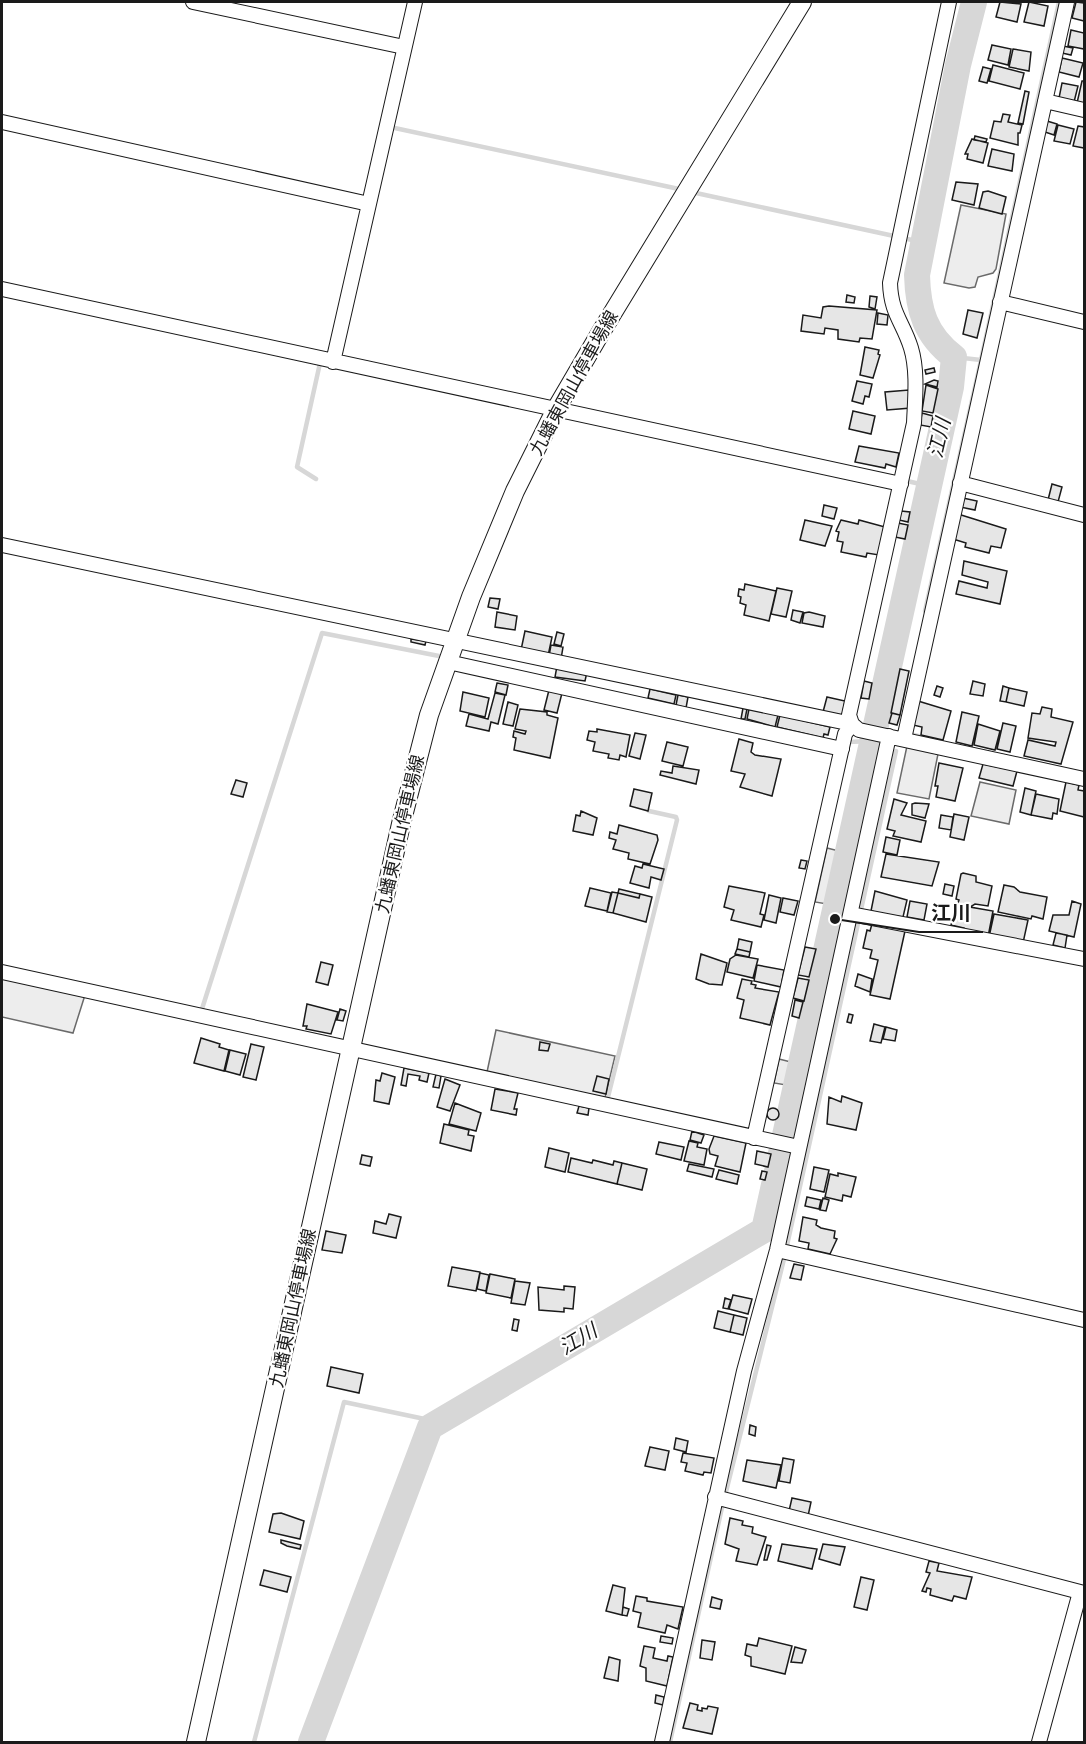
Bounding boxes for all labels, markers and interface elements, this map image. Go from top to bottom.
street label: 九蟠東岡山停車場線 [526,307,622,459]
water label: 江川 [924,414,955,460]
street label: 九蟠東岡山停車場線 [372,753,428,915]
callout: 江川 [919,894,983,932]
text: 江川 [931,902,971,924]
street label: 九蟠東岡山停車場線 [266,1227,320,1389]
water label: 江川 [555,1318,603,1359]

